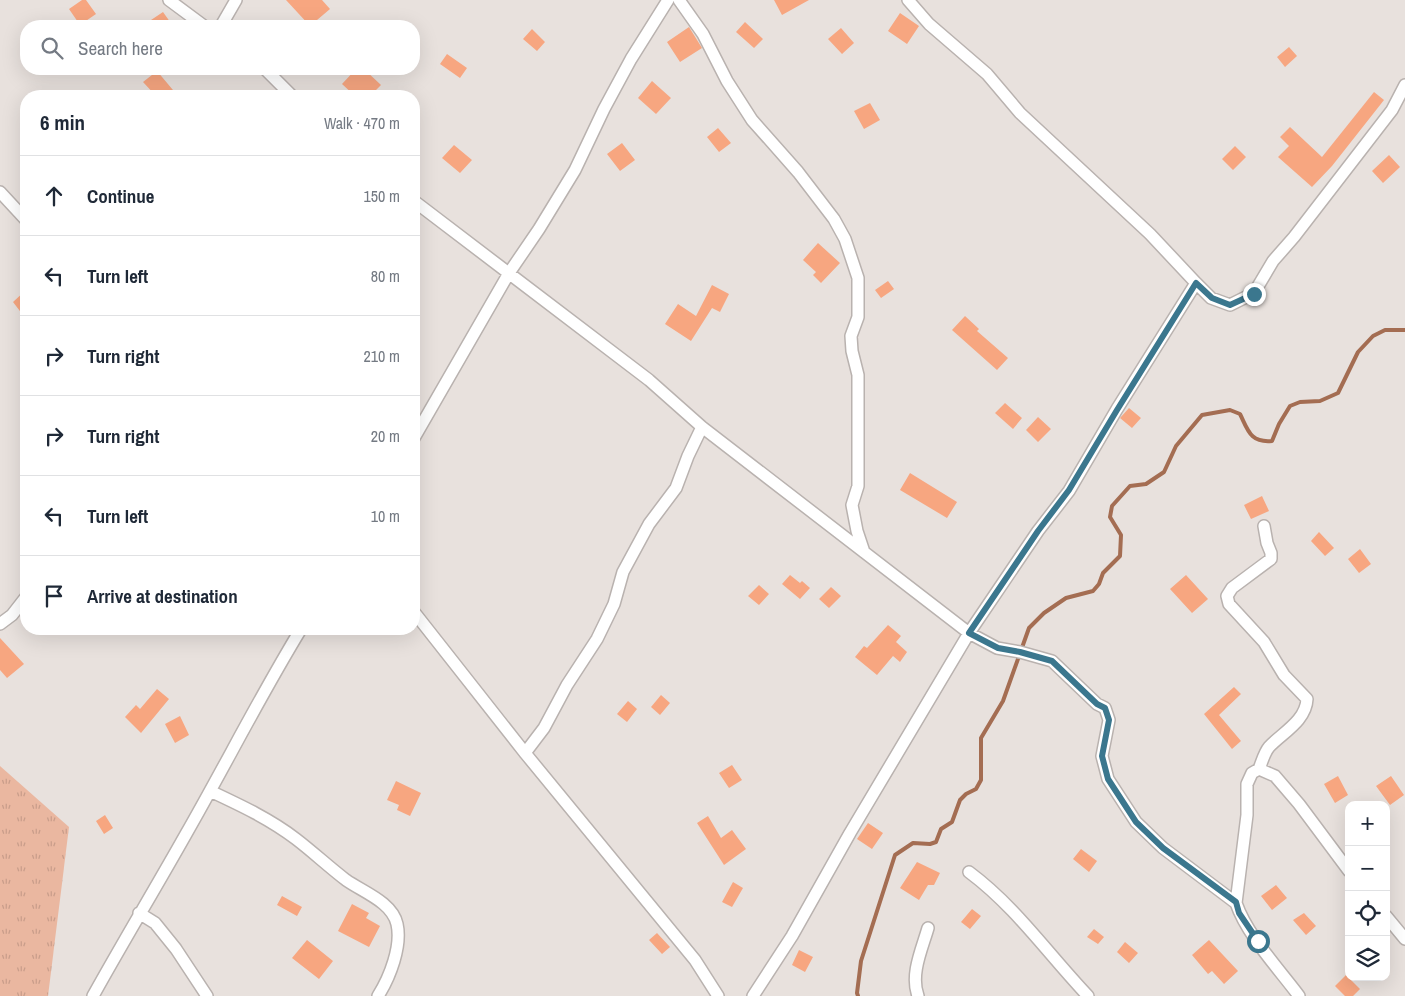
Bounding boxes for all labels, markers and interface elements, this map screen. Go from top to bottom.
search box [20,20,420,75]
icon: search [38,34,66,62]
text: Search here [78,35,163,61]
text: 6 min [40,108,85,137]
text: Walk · 470 m [324,112,400,134]
icon: ahead [40,182,68,210]
text: Continue [87,183,155,209]
text: 150 m [364,185,400,207]
icon: left [40,262,68,290]
text: Turn left [87,263,148,289]
text: 80 m [371,265,400,287]
route end [1243,283,1266,306]
icon: right [40,342,68,370]
text: Turn right [87,343,159,369]
text: 210 m [364,345,400,367]
icon: right [40,422,68,450]
text: Turn right [87,423,159,449]
text: 20 m [371,425,400,447]
icon: left [40,502,68,530]
text: Turn left [87,503,148,529]
text: 10 m [371,505,400,527]
icon: arrive [40,582,68,610]
text: Arrive at destination [87,583,238,609]
map controls [1345,801,1390,981]
button: + [1345,801,1390,846]
button: − [1345,846,1390,891]
button: locate [1345,891,1390,936]
route start [1247,930,1270,953]
button: layers [1345,936,1390,981]

